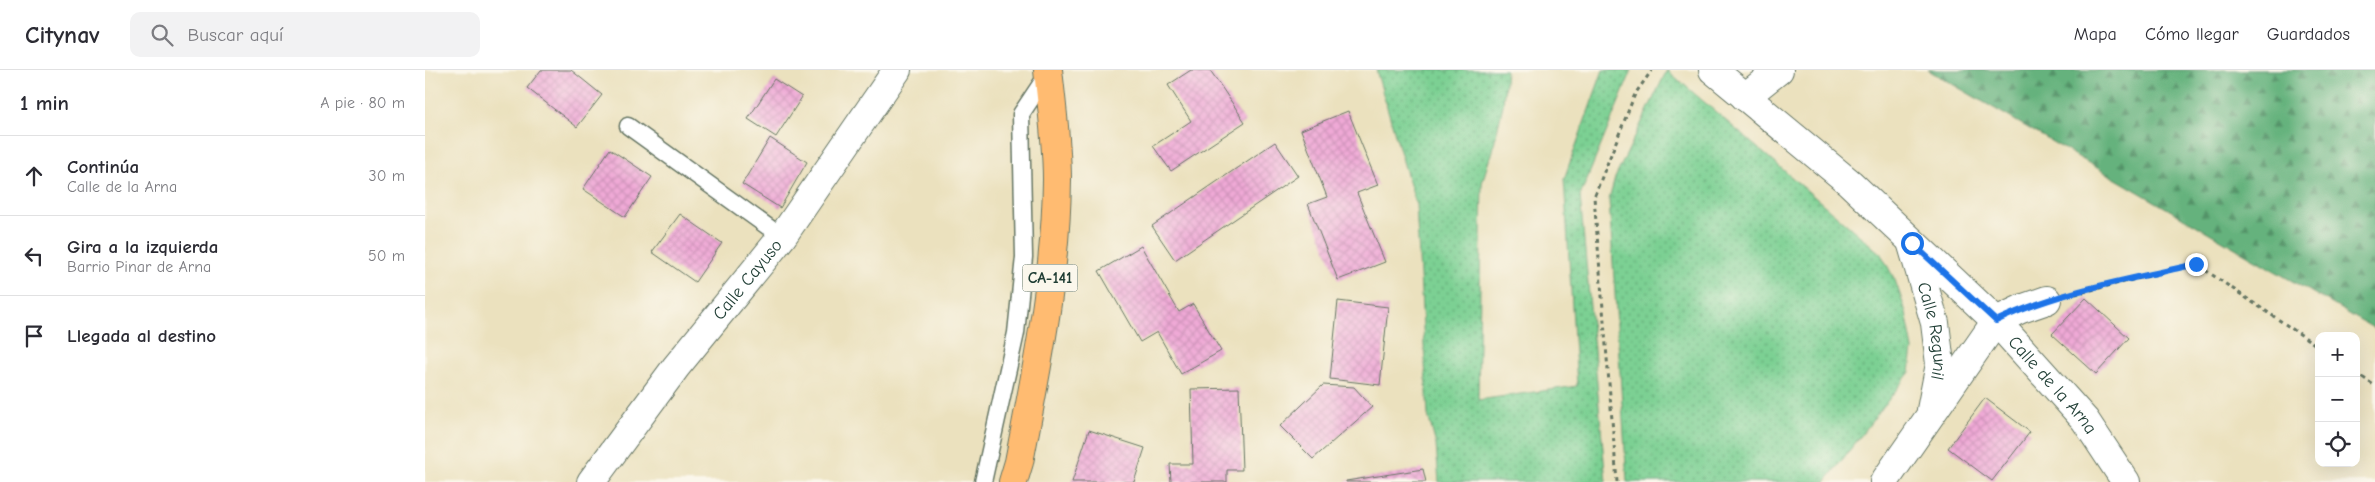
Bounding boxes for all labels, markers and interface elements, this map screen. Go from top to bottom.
search box [130,12,480,57]
text: Citynav [25,21,100,49]
icon: search [148,21,176,49]
text: Buscar aquí [188,24,283,46]
text: Mapa [2074,24,2117,45]
text: Cómo llegar [2145,24,2239,45]
text: Guardados [2267,24,2350,45]
text: 1 min [20,91,69,115]
text: A pie · 80 m [320,94,405,112]
text: Continúa [67,156,139,178]
icon: ahead [20,162,48,190]
text: 30 m [369,167,405,185]
text: Calle de la Arna [67,178,177,196]
route start [1901,232,1924,255]
street label: Calle Cayuso [708,235,786,324]
text: Gira a la izquierda [67,236,218,258]
icon: left [20,242,48,270]
text: 50 m [368,247,405,265]
route end [2185,253,2208,276]
text: Barrio Pinar de Arna [67,258,211,276]
road number: CA-141 [1023,264,1077,292]
street label: Calle Regunil [1913,280,1951,382]
icon: arrive [20,322,48,350]
text: Llegada al destino [67,325,216,347]
street label: Calle de la Arna [2004,331,2102,438]
map controls [2315,332,2360,467]
button: + [2315,332,2360,377]
button: − [2315,377,2360,422]
button: locate [2315,422,2360,467]

